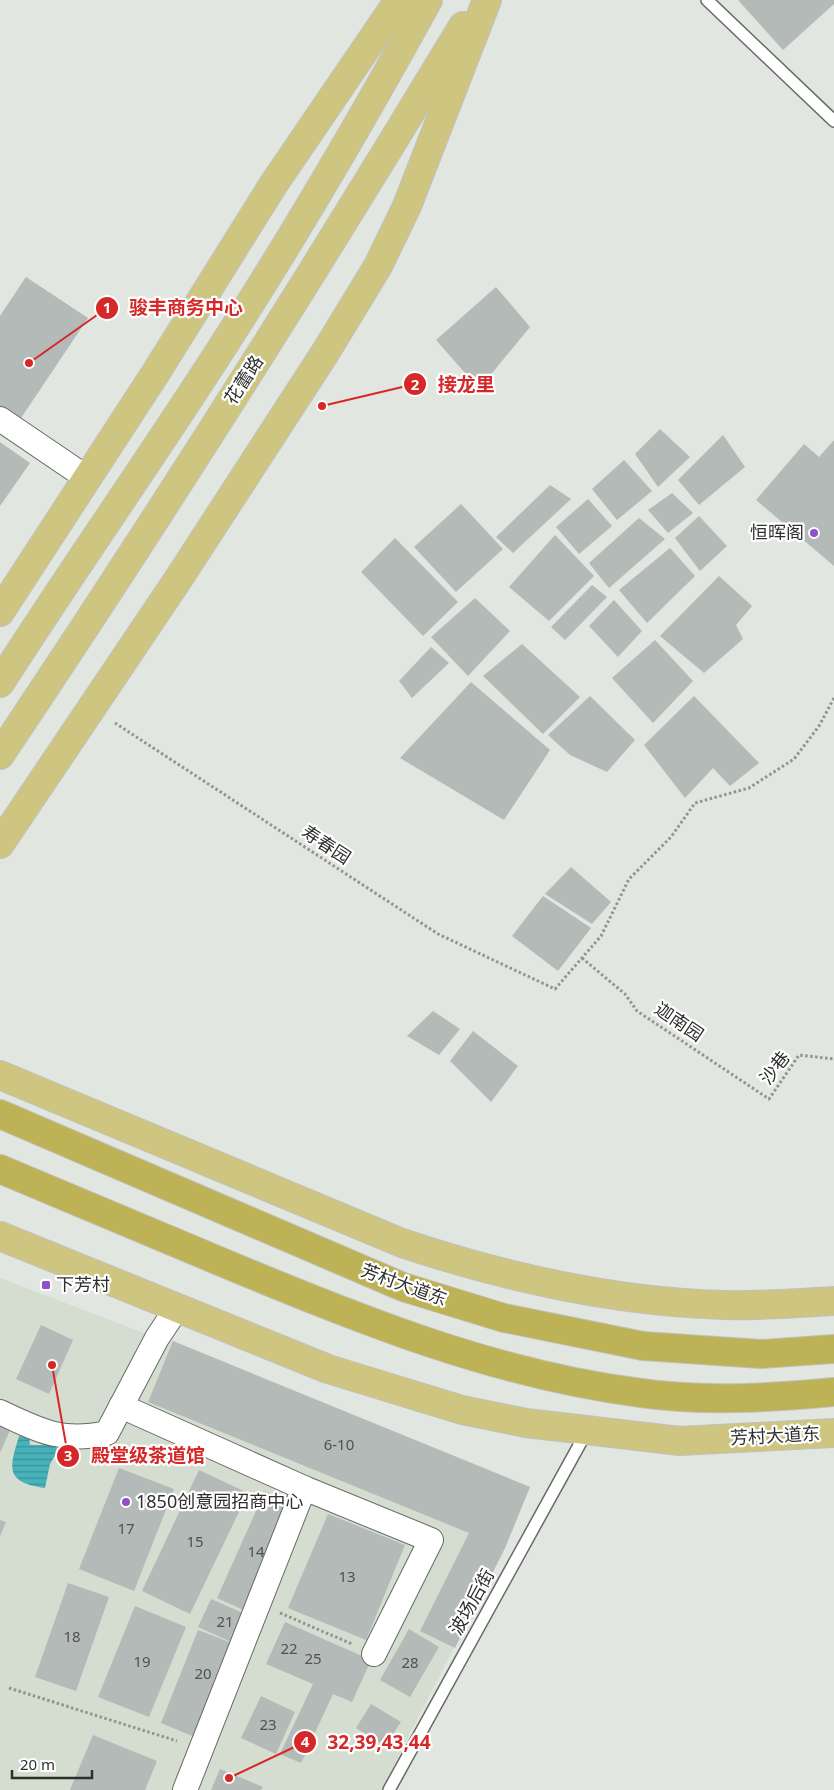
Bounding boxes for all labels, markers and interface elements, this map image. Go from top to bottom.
callout: 骏丰商务中心 [94,291,253,325]
text: 骏丰商务中心 [129,294,243,320]
text: 1 [103,297,111,317]
street label: 花蕾路 [218,350,268,409]
callout: 接龙里 [402,367,504,401]
text: 接龙里 [437,371,495,397]
text: 2 [411,374,420,394]
place label: 恒晖阁 [750,520,804,544]
marker: 恒晖阁 [808,527,820,539]
street label: 寿春园 [297,819,356,869]
street label: 迦南园 [650,996,709,1046]
street label: 沙巷 [754,1046,795,1089]
street label: 芳村大道东 [358,1257,451,1311]
place label: 下芳村 [56,1272,110,1296]
marker: 下芳村 [40,1279,52,1291]
street label: 芳村大道东 [729,1421,821,1449]
house number: 6-10 [324,1434,354,1454]
callout: 殿堂级茶道馆 [56,1439,215,1473]
text: 殿堂级茶道馆 [91,1442,205,1468]
text: 3 [64,1445,72,1465]
place label: 1850创意园招商中心 [136,1489,303,1513]
marker: 1850创意园招商中心 [120,1496,132,1508]
house number: 17 [117,1518,135,1538]
house number: 15 [186,1531,204,1551]
house number: 14 [247,1541,265,1561]
street label: 波场后街 [443,1564,499,1639]
house number: 13 [338,1566,356,1586]
house number: 21 [216,1611,234,1631]
house number: 18 [63,1626,81,1646]
house number: 22 [280,1638,298,1658]
house number: 25 [304,1648,322,1668]
house number: 19 [133,1651,151,1671]
house number: 28 [401,1652,419,1672]
house number: 20 [194,1663,212,1683]
house number: 23 [259,1714,277,1734]
callout: 32,39,43,44 [292,1725,440,1759]
text: 32,39,43,44 [327,1729,431,1755]
text: 4 [301,1731,310,1751]
scale bar [12,1748,92,1780]
text: 20 m [20,1754,55,1774]

